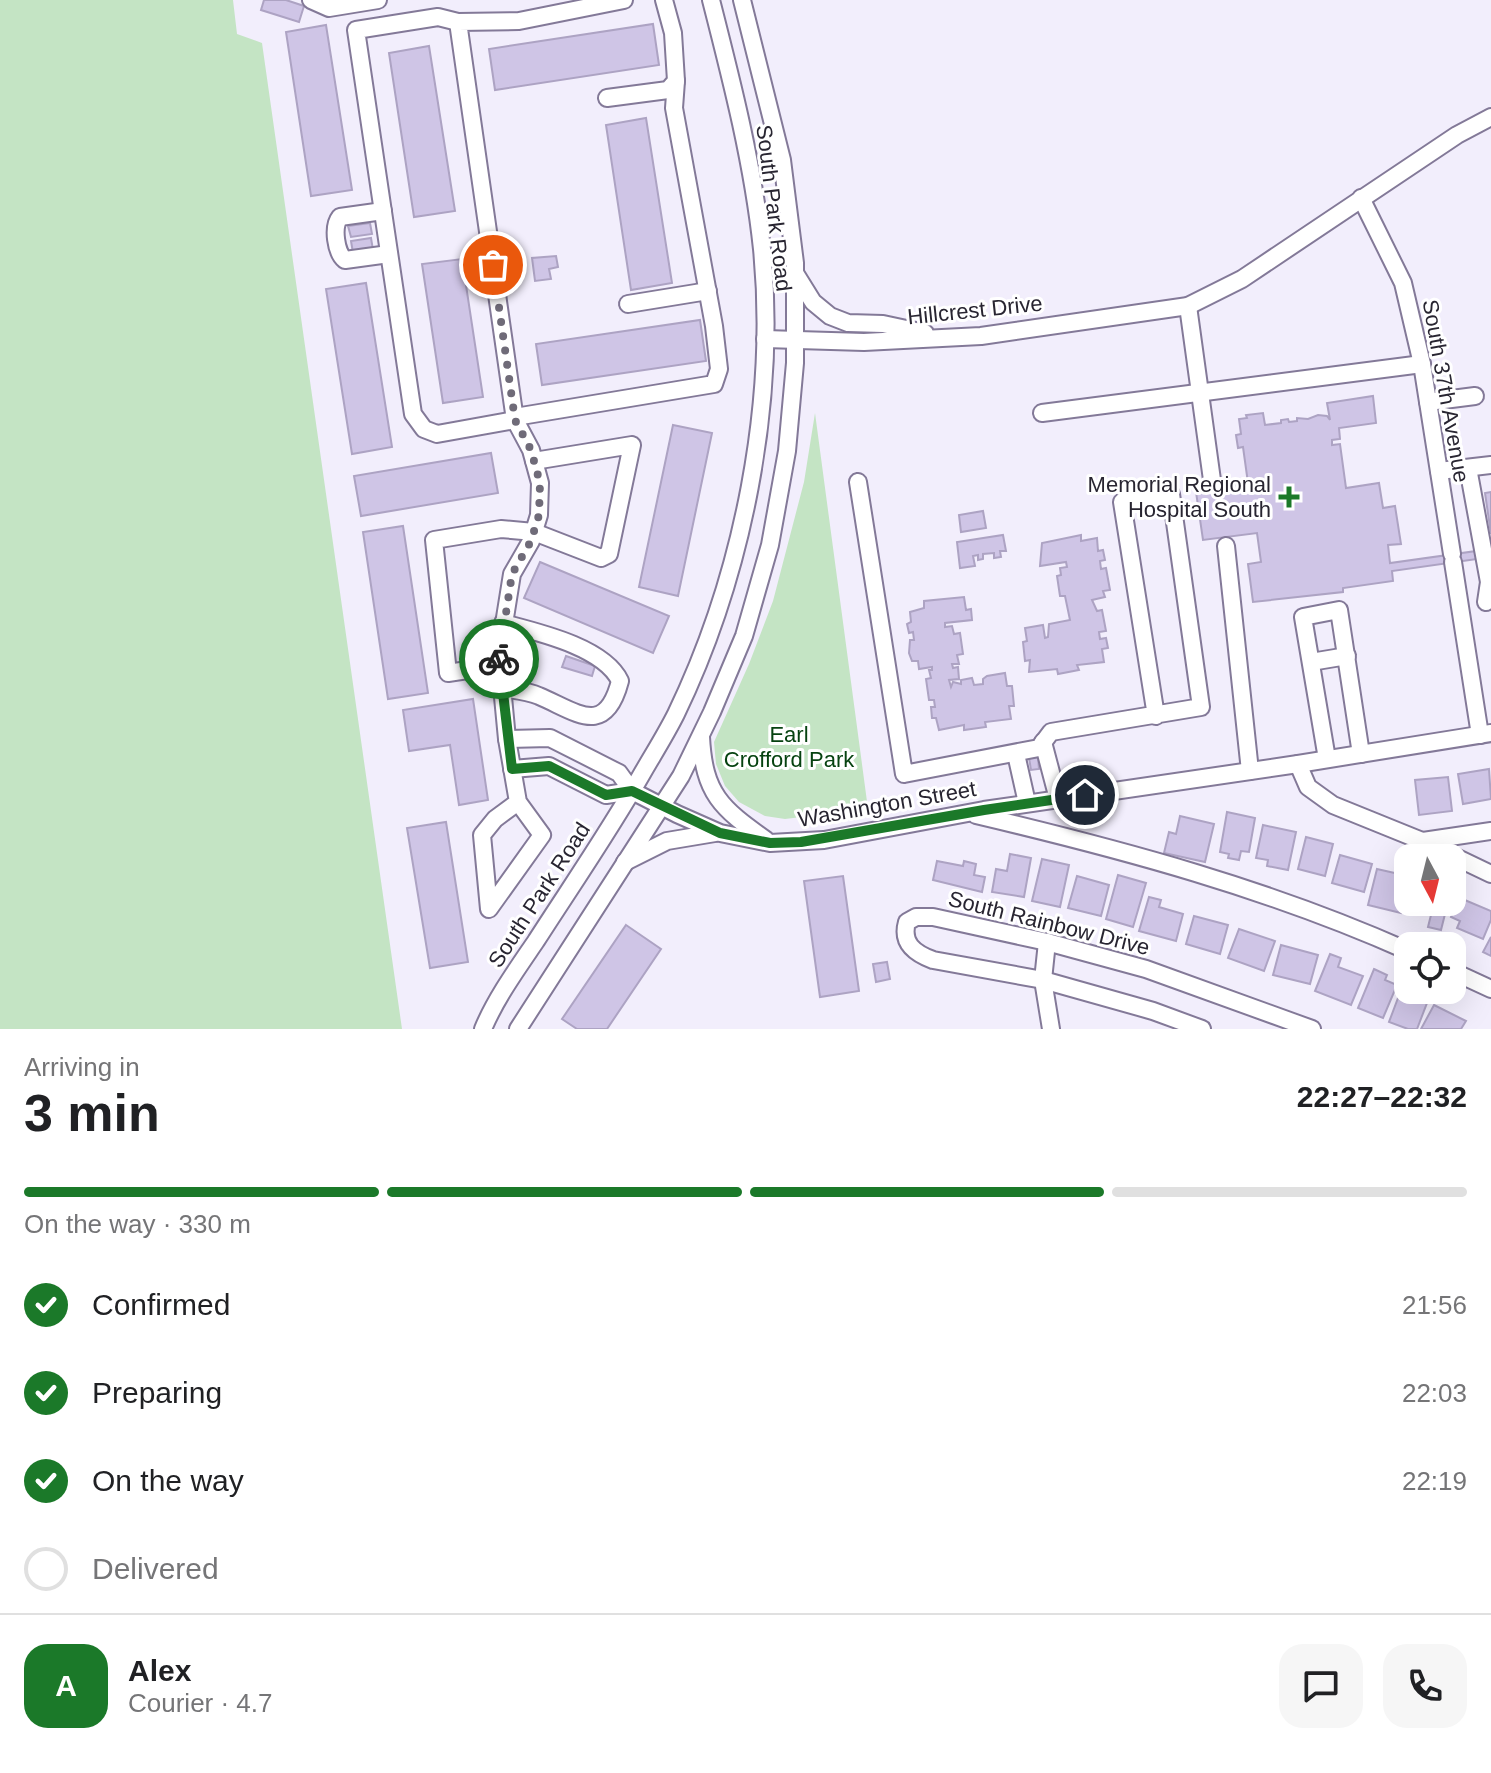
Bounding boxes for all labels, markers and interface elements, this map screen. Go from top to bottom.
street label: South Park Road [751,123,797,293]
pin [459,231,527,299]
icon: bag [471,243,515,287]
street label: Hillcrest Drive [906,290,1044,330]
street label: South 37th Avenue [1418,297,1474,485]
place label: Memorial Regional Hospital South [1088,472,1271,522]
marker: Memorial Regional Hospital South [1278,486,1300,508]
courier [459,619,539,699]
icon: bike [477,637,521,681]
park label: Earl Crofford Park [724,722,855,772]
pin [1051,761,1119,829]
icon: home [1063,773,1107,817]
street label: Washington Street [796,776,978,832]
street label: South Park Road [483,818,595,972]
north arrow [1394,844,1466,916]
map controls [1394,844,1466,1004]
street label: South Rainbow Drive [946,886,1152,960]
button: locate [1394,932,1466,1004]
text: Arriving in [24,1052,140,1082]
text: 22:27–22:32 [1297,1080,1467,1113]
text: 3 min [24,1084,160,1142]
text: On the way · 330 m [24,1209,251,1239]
icon: check [24,1283,68,1327]
text: Confirmed [92,1288,230,1321]
text: 21:56 [1402,1290,1467,1320]
icon: check [24,1371,68,1415]
text: Preparing [92,1376,222,1409]
text: 22:03 [1402,1378,1467,1408]
icon: check [24,1459,68,1503]
text: On the way [92,1464,244,1497]
text: 22:19 [1402,1466,1467,1496]
text: Delivered [92,1552,219,1585]
button: chat [1279,1644,1363,1728]
button: phone [1383,1644,1467,1728]
text: Alex [128,1654,191,1687]
text: A [55,1669,77,1702]
text: Courier · 4.7 [128,1688,273,1718]

